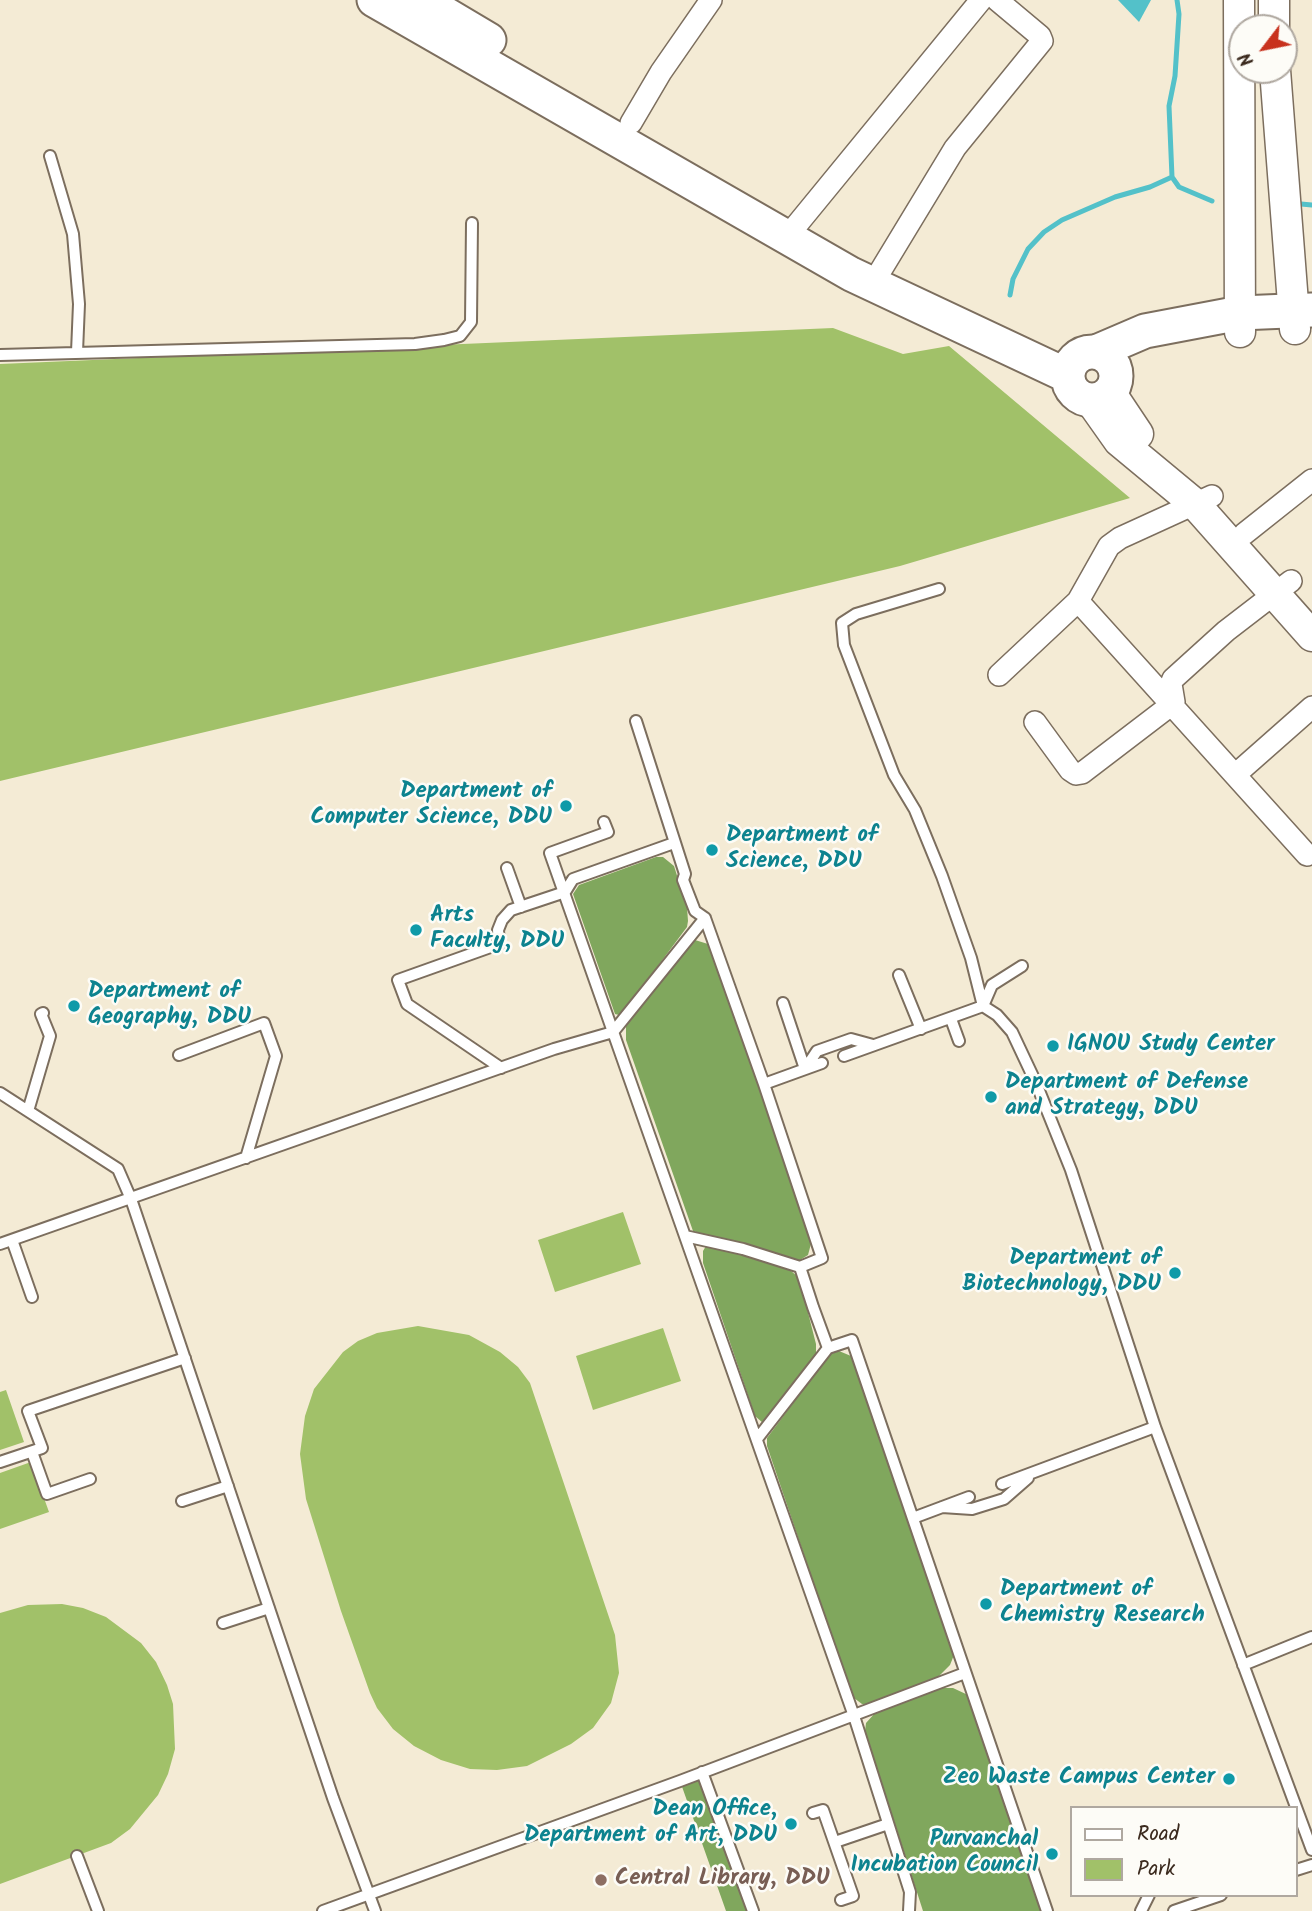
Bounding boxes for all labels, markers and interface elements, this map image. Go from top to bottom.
north arrow [1228,14,1298,84]
text: N [1231,46,1263,72]
place label: Department of Computer Science, DDU [311,779,552,833]
marker: Department of Computer Science, DDU [558,798,574,814]
place label: Department of Science, DDU [726,823,878,877]
marker: Department of Science, DDU [704,842,720,858]
place label: Arts Faculty, DDU [430,903,564,957]
marker: Arts Faculty, DDU [408,922,424,938]
place label: Department of Geography, DDU [88,979,251,1033]
marker: Department of Geography, DDU [66,998,82,1014]
place label: IGNOU Study Center [1067,1032,1275,1060]
marker: IGNOU Study Center [1045,1038,1061,1054]
place label: Department of Defense and Strategy, DDU [1005,1070,1248,1124]
marker: Department of Defense and Strategy, DDU [983,1089,999,1105]
place label: Department of Biotechnology, DDU [962,1246,1161,1300]
marker: Department of Biotechnology, DDU [1167,1265,1183,1281]
place label: Department of Chemistry Research [1000,1577,1205,1631]
marker: Department of Chemistry Research [978,1596,994,1612]
place label: Zeo Waste Campus Center [943,1765,1215,1793]
marker: Zeo Waste Campus Center [1221,1771,1237,1787]
place label: Dean Office, Department of Art, DDU [524,1797,777,1851]
legend [1070,1806,1298,1897]
marker: Dean Office, Department of Art, DDU [783,1816,799,1832]
text: Road [1137,1818,1179,1851]
place label: Purvanchal Incubation Council [851,1827,1038,1881]
marker: Purvanchal Incubation Council [1044,1846,1060,1862]
text: Park [1137,1853,1175,1886]
place label: Central Library, DDU [615,1866,830,1894]
marker: Central Library, DDU [593,1872,609,1888]

